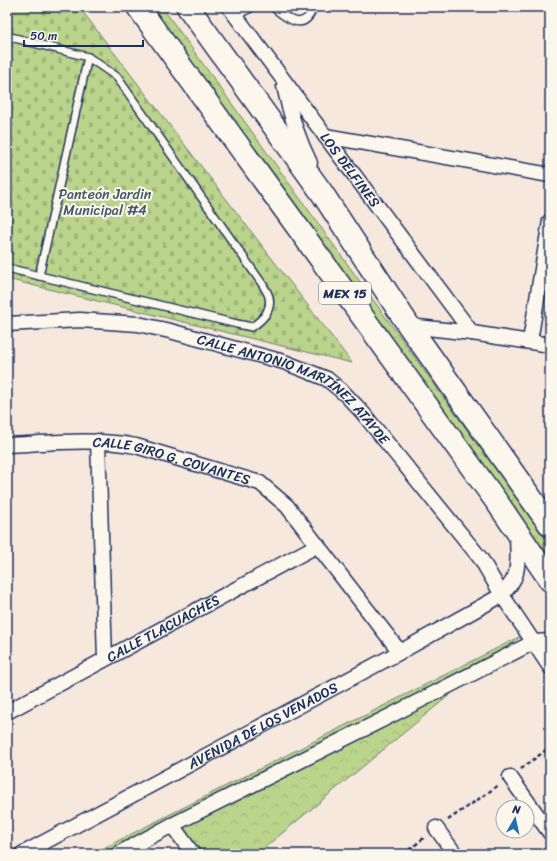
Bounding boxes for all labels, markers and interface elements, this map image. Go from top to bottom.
scale bar [24,22,143,48]
text: 50 m [30,25,57,47]
street label: LOS DELFINES [314,127,387,213]
park label: Panteón Jardin Municipal #4 [59,182,152,223]
road number: MEX 15 [319,282,371,304]
street label: CALLE ANTONIO MARTÍNEZ ATAYDE [194,326,397,451]
street label: CALLE GIRO G. COVANTES [92,429,254,492]
street label: CALLE TLACUACHES [102,587,225,669]
street label: AVENIDA DE LOS VENADOS [182,675,343,776]
north arrow [495,799,535,839]
text: N [510,799,522,820]

